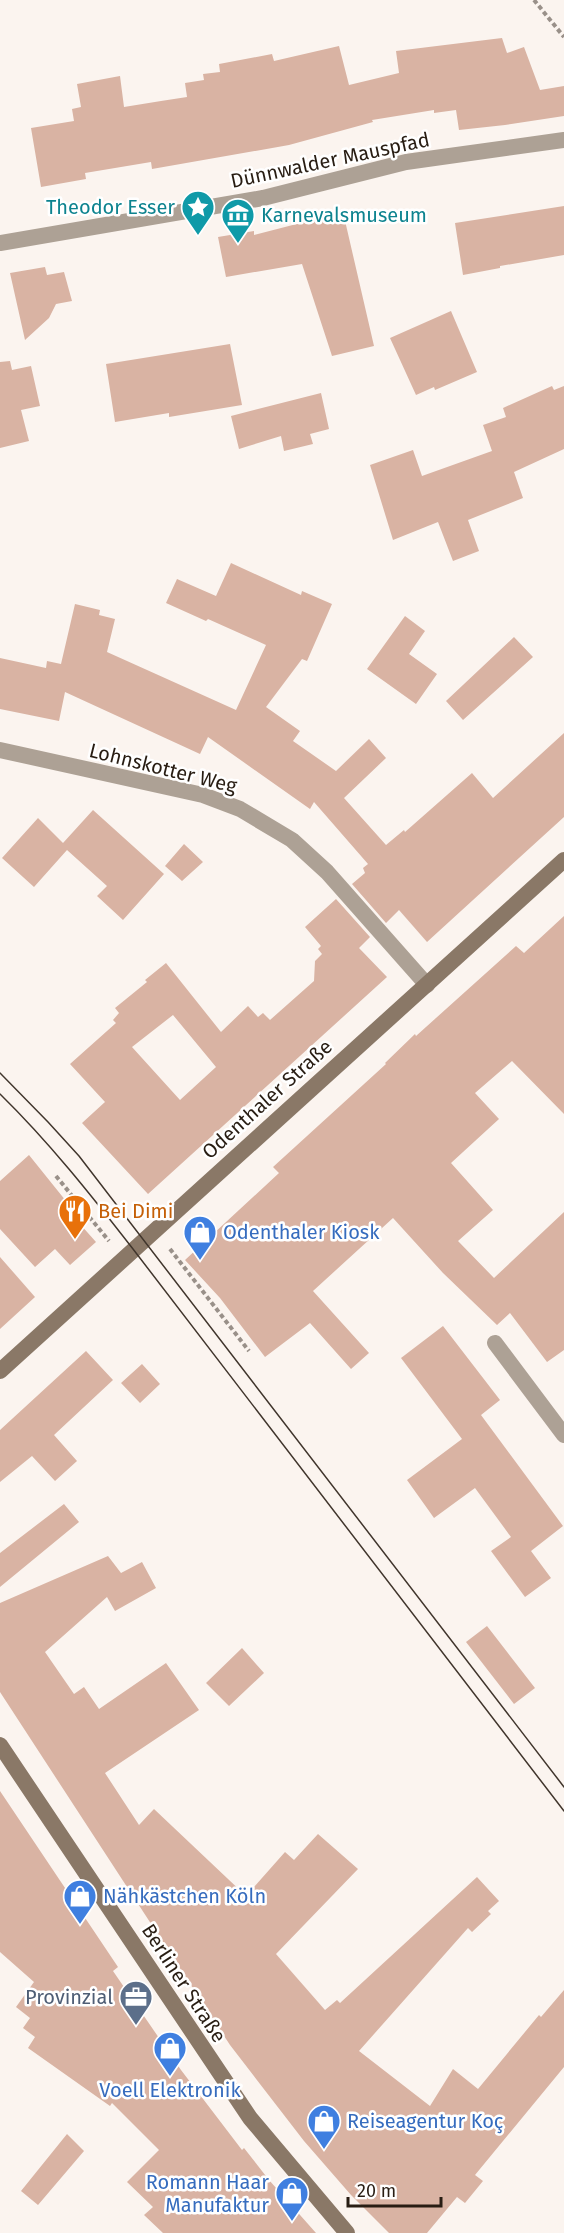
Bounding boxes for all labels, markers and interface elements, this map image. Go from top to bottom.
street label: Dünnwalder Mauspfad [228,127,432,193]
place icon: Theodor Esser [180,189,216,236]
place label: Theodor Esser [46,195,175,219]
museum icon: Karnevalsmuseum [220,197,256,244]
place label: Karnevalsmuseum [261,203,427,227]
street label: Lohnskotter Weg [87,738,240,798]
street label: Odenthaler Straße [197,1034,337,1164]
restaurant icon: Bei Dimi [57,1193,93,1240]
place label: Bei Dimi [98,1199,173,1223]
shop icon: Odenthaler Kiosk [182,1214,218,1261]
place label: Odenthaler Kiosk [223,1220,380,1244]
shop icon: Nähkästchen Köln [62,1878,98,1925]
place label: Nähkästchen Köln [103,1884,266,1908]
street label: Berliner Straße [137,1919,231,2047]
office icon: Provinzial [118,1979,154,2026]
place label: Provinzial [25,1985,113,2009]
shop icon: Voell Elektronik [152,2030,188,2077]
place label: Voell Elektronik [99,2078,241,2102]
shop icon: Reiseagentur Koç [306,2103,342,2150]
place label: Reiseagentur Koç [347,2109,503,2134]
place label: Romann Haar Manufaktur [146,2170,269,2217]
scale bar [348,2170,441,2208]
shop icon: Romann Haar Manufaktur [274,2175,310,2222]
text: 20 m [357,2180,396,2202]

